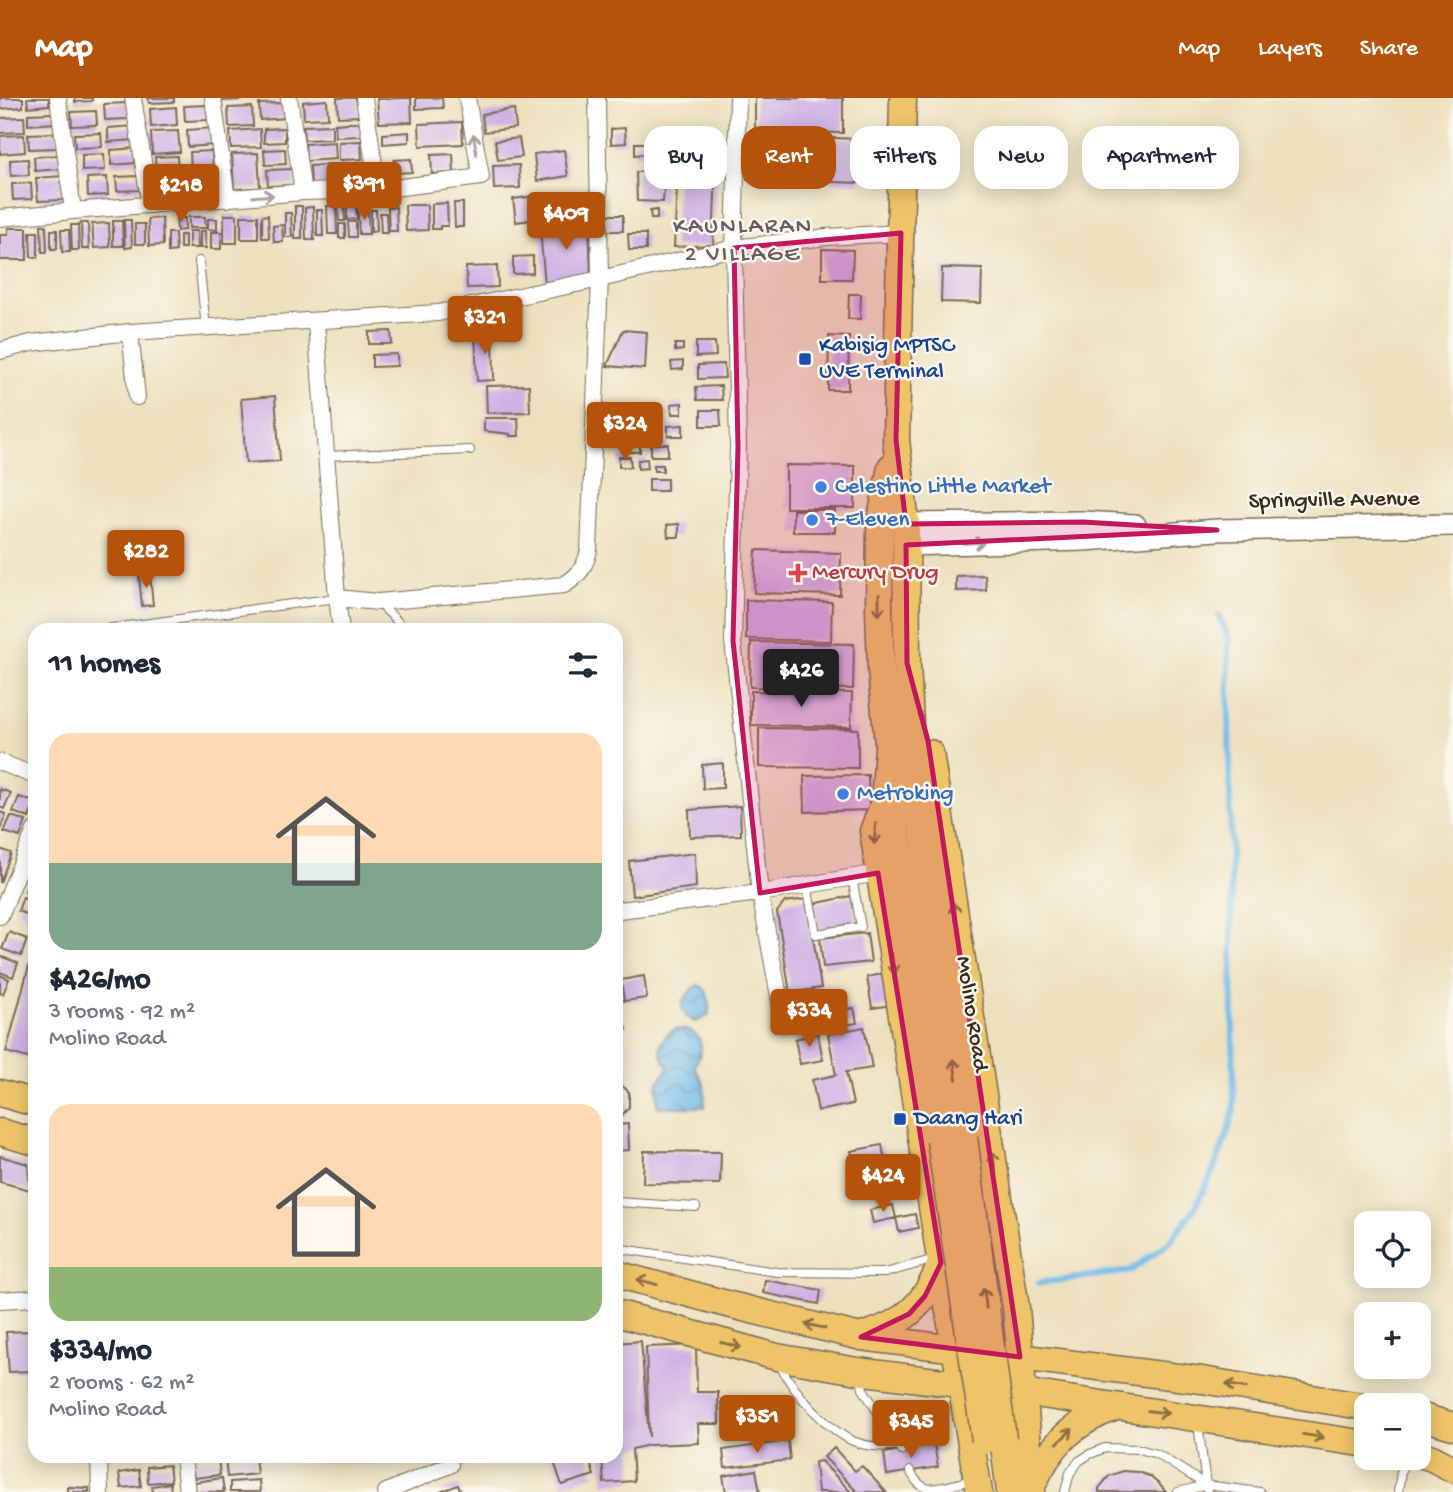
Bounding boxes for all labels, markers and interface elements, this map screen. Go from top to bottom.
text: Map [35,30,92,68]
text: Map [1178,35,1220,64]
text: Layers [1258,35,1322,64]
text: Share [1360,35,1418,64]
chip: Buy [644,126,727,189]
chip: Rent [741,126,836,189]
chip: Filters [850,126,960,189]
chip: New [974,126,1068,189]
chip: Apartment [1082,126,1239,189]
one-way arrow [468,133,481,156]
pin: $391 [323,162,405,222]
pin: $218 [140,164,222,224]
text: $391 [342,171,386,198]
text: $218 [159,173,203,200]
one-way arrow [251,189,274,202]
pin: $409 [525,192,607,252]
text: $409 [543,201,589,228]
district label: KAUNLARAN 2 VILLAGE [673,213,813,270]
pin: $321 [444,296,526,356]
text: $321 [464,305,506,332]
place label: Kabisig MPTSC UVE Terminal [819,333,956,386]
marker: Kabisig MPTSC UVE Terminal [797,351,813,367]
pin: $324 [584,402,666,462]
text: $324 [603,411,647,438]
place label: Celestino Little Market [835,474,1052,501]
marker: Celestino Little Market [813,479,829,495]
street label: Springville Avenue [1248,486,1421,516]
place label: 7-Eleven [825,507,909,534]
marker: 7-Eleven [804,512,820,528]
pin: $282 [105,531,187,590]
one-way arrow [962,536,985,550]
text: $282 [123,539,169,566]
place label: Mercury Drug [812,560,939,587]
marker: Mercury Drug [790,565,806,581]
one-way arrow [872,593,886,616]
icon: filters [564,646,602,684]
text: 11 homes [49,648,160,683]
pin: $426 [760,650,842,709]
text: $426 [779,658,823,685]
icon: home [263,778,389,904]
place label: Metroking [857,781,954,808]
marker: Metroking [835,786,851,802]
one-way arrow [869,822,882,845]
one-way arrow [948,902,961,925]
one-way arrow [887,953,900,975]
street label: Molino Road [949,954,994,1075]
text: $426/mo [49,964,151,999]
pin: $334 [768,990,850,1049]
text: $334 [786,998,832,1025]
text: 3 rooms · 92 m² [49,999,195,1026]
text: Molino Road [49,1026,166,1053]
one-way arrow [949,1058,962,1081]
place label: Daang Hari [912,1106,1023,1133]
marker: Daang Hari [892,1111,908,1127]
icon: home [263,1149,389,1275]
one-way arrow [987,1151,1000,1174]
pin: $424 [842,1154,924,1214]
text: $424 [861,1163,905,1190]
map controls [1354,1211,1431,1470]
button: locate [1354,1211,1431,1288]
one-way arrow [636,1275,659,1288]
one-way arrow [979,1287,992,1310]
button: + [1354,1302,1431,1379]
one-way arrow [804,1319,827,1332]
text: $334/mo [49,1335,152,1370]
one-way arrow [719,1339,742,1352]
text: 2 rooms · 62 m² [49,1370,194,1397]
one-way arrow [1225,1379,1247,1392]
button: − [1354,1393,1431,1470]
pin: $351 [716,1396,798,1455]
text: Molino Road [49,1397,166,1424]
pin: $345 [870,1400,952,1460]
text: $351 [735,1404,779,1431]
one-way arrow [1146,1406,1168,1419]
text: $345 [888,1409,934,1436]
one-way arrow [1056,1428,1074,1444]
one-way arrow [1301,1430,1324,1443]

